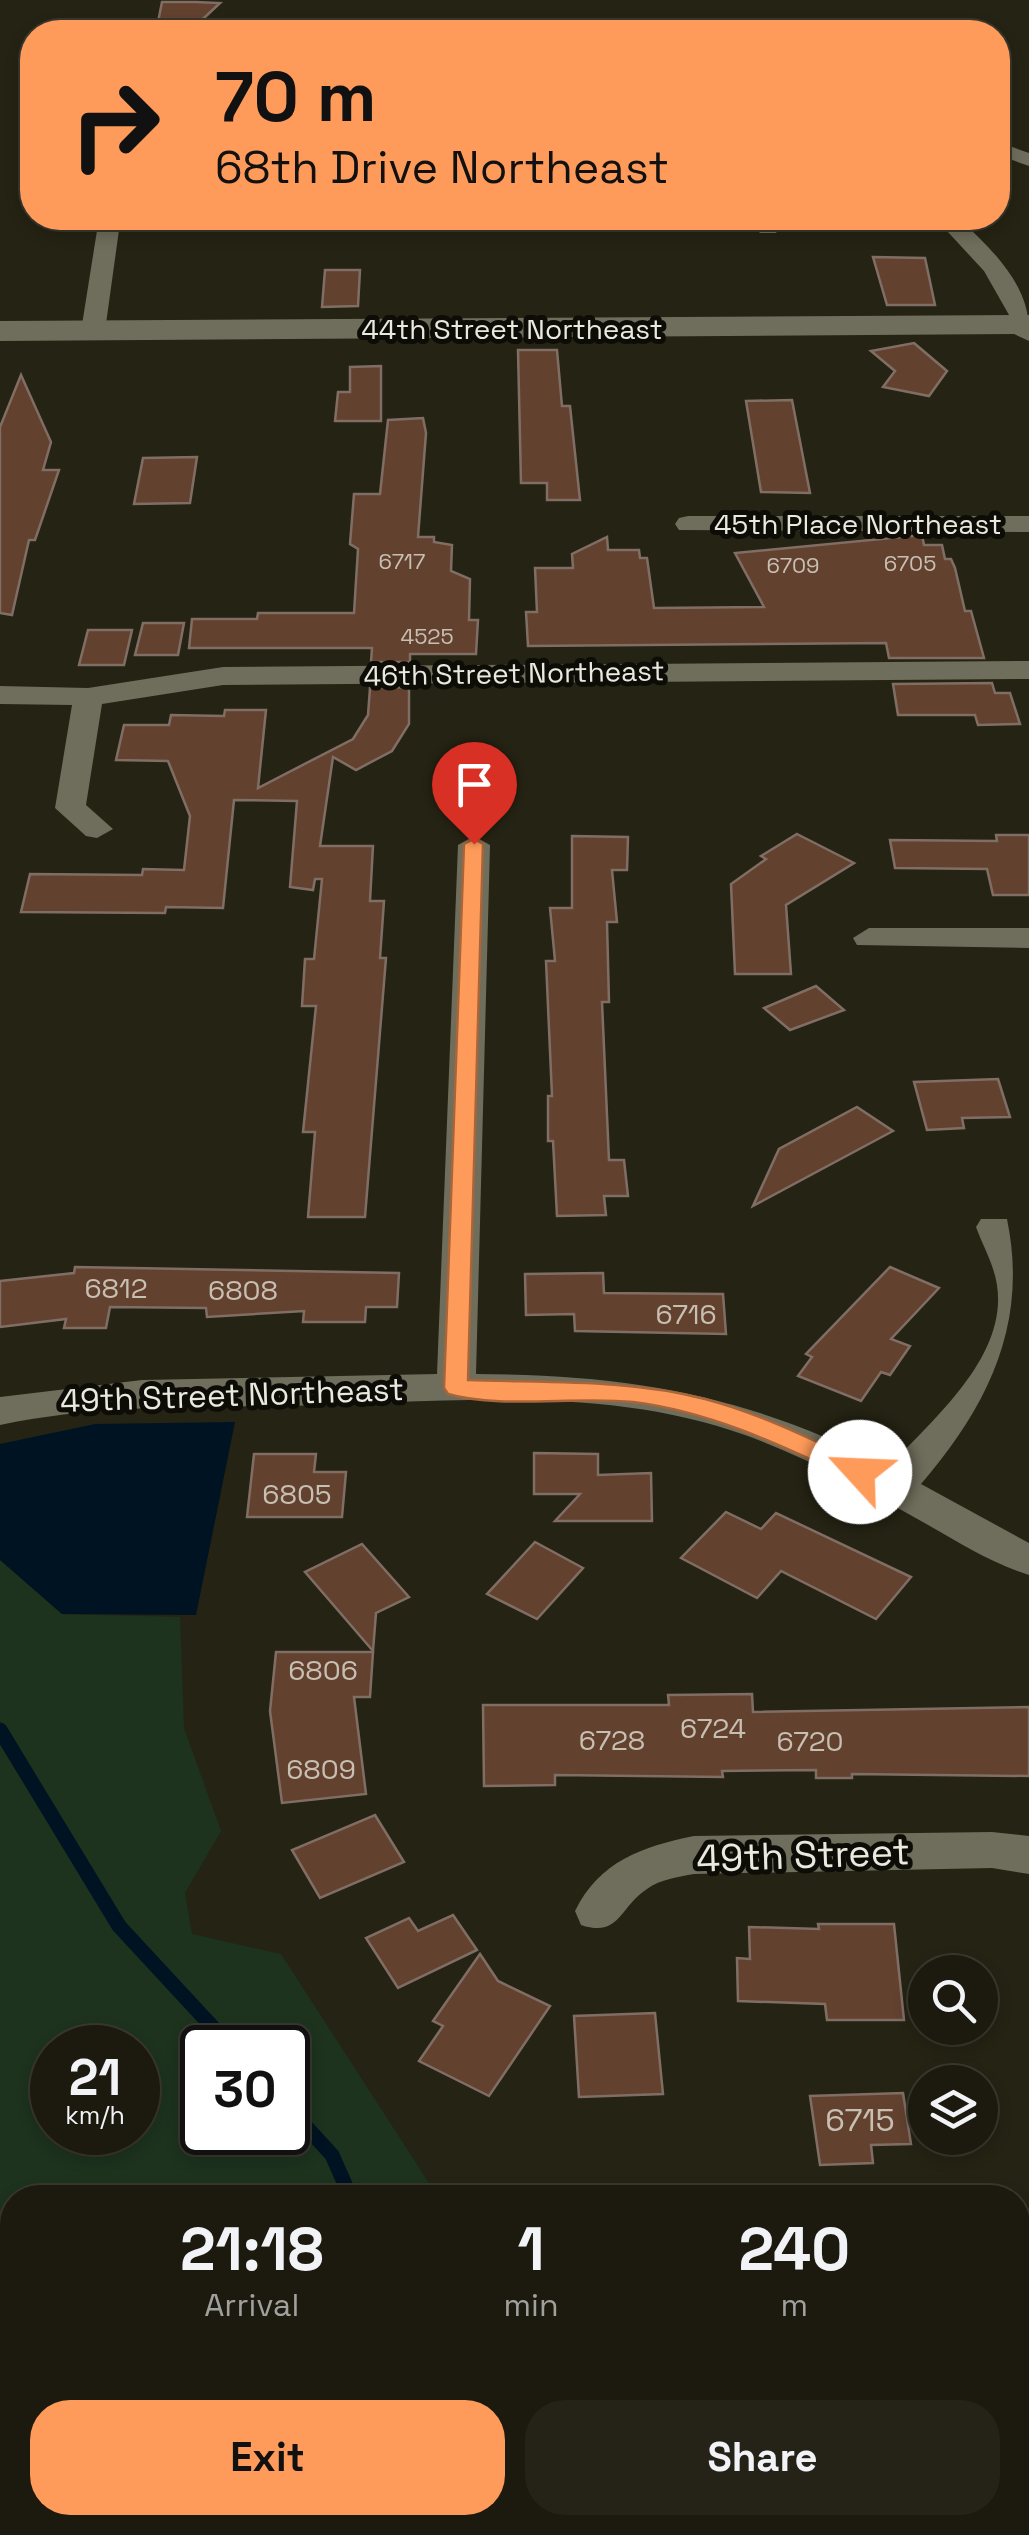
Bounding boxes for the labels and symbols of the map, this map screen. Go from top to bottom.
street label: 44th Street Northeast [361,311,663,347]
street label: 45th Place Northeast [714,506,1002,542]
house number: 6717 [379,547,425,575]
house number: 6705 [884,549,936,577]
house number: 6709 [767,551,819,579]
house number: 4525 [400,622,454,650]
street label: 46th Street Northeast [363,652,665,694]
pin [432,742,517,845]
house number: 6812 [84,1270,148,1306]
house number: 6808 [208,1272,278,1308]
house number: 6716 [655,1296,717,1332]
street label: 49th Street Northeast [59,1369,405,1421]
position arrow [808,1420,912,1524]
house number: 6805 [262,1476,332,1512]
house number: 6806 [288,1652,358,1688]
house number: 6724 [680,1710,746,1746]
house number: 6728 [579,1722,645,1758]
house number: 6720 [776,1723,844,1759]
house number: 6809 [286,1751,356,1787]
street label: 49th Street [695,1827,911,1883]
speed limit sign: 30 [180,2025,310,2155]
house number: 6715 [825,2100,895,2140]

